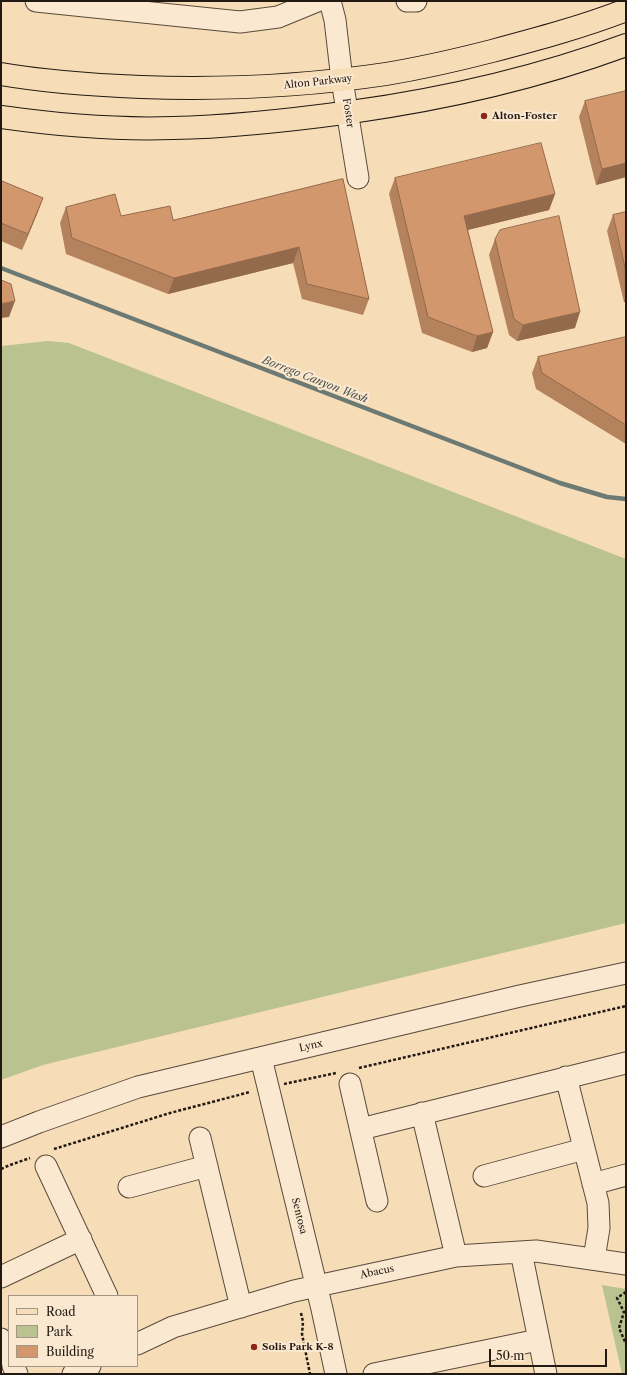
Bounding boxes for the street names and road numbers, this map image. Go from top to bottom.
street label: Alton Parkway [283,72,353,92]
street label: Foster [340,97,356,129]
street label: Lynx [298,1037,324,1055]
street label: Sentosa [289,1197,309,1235]
street label: Abacus [359,1263,395,1281]

